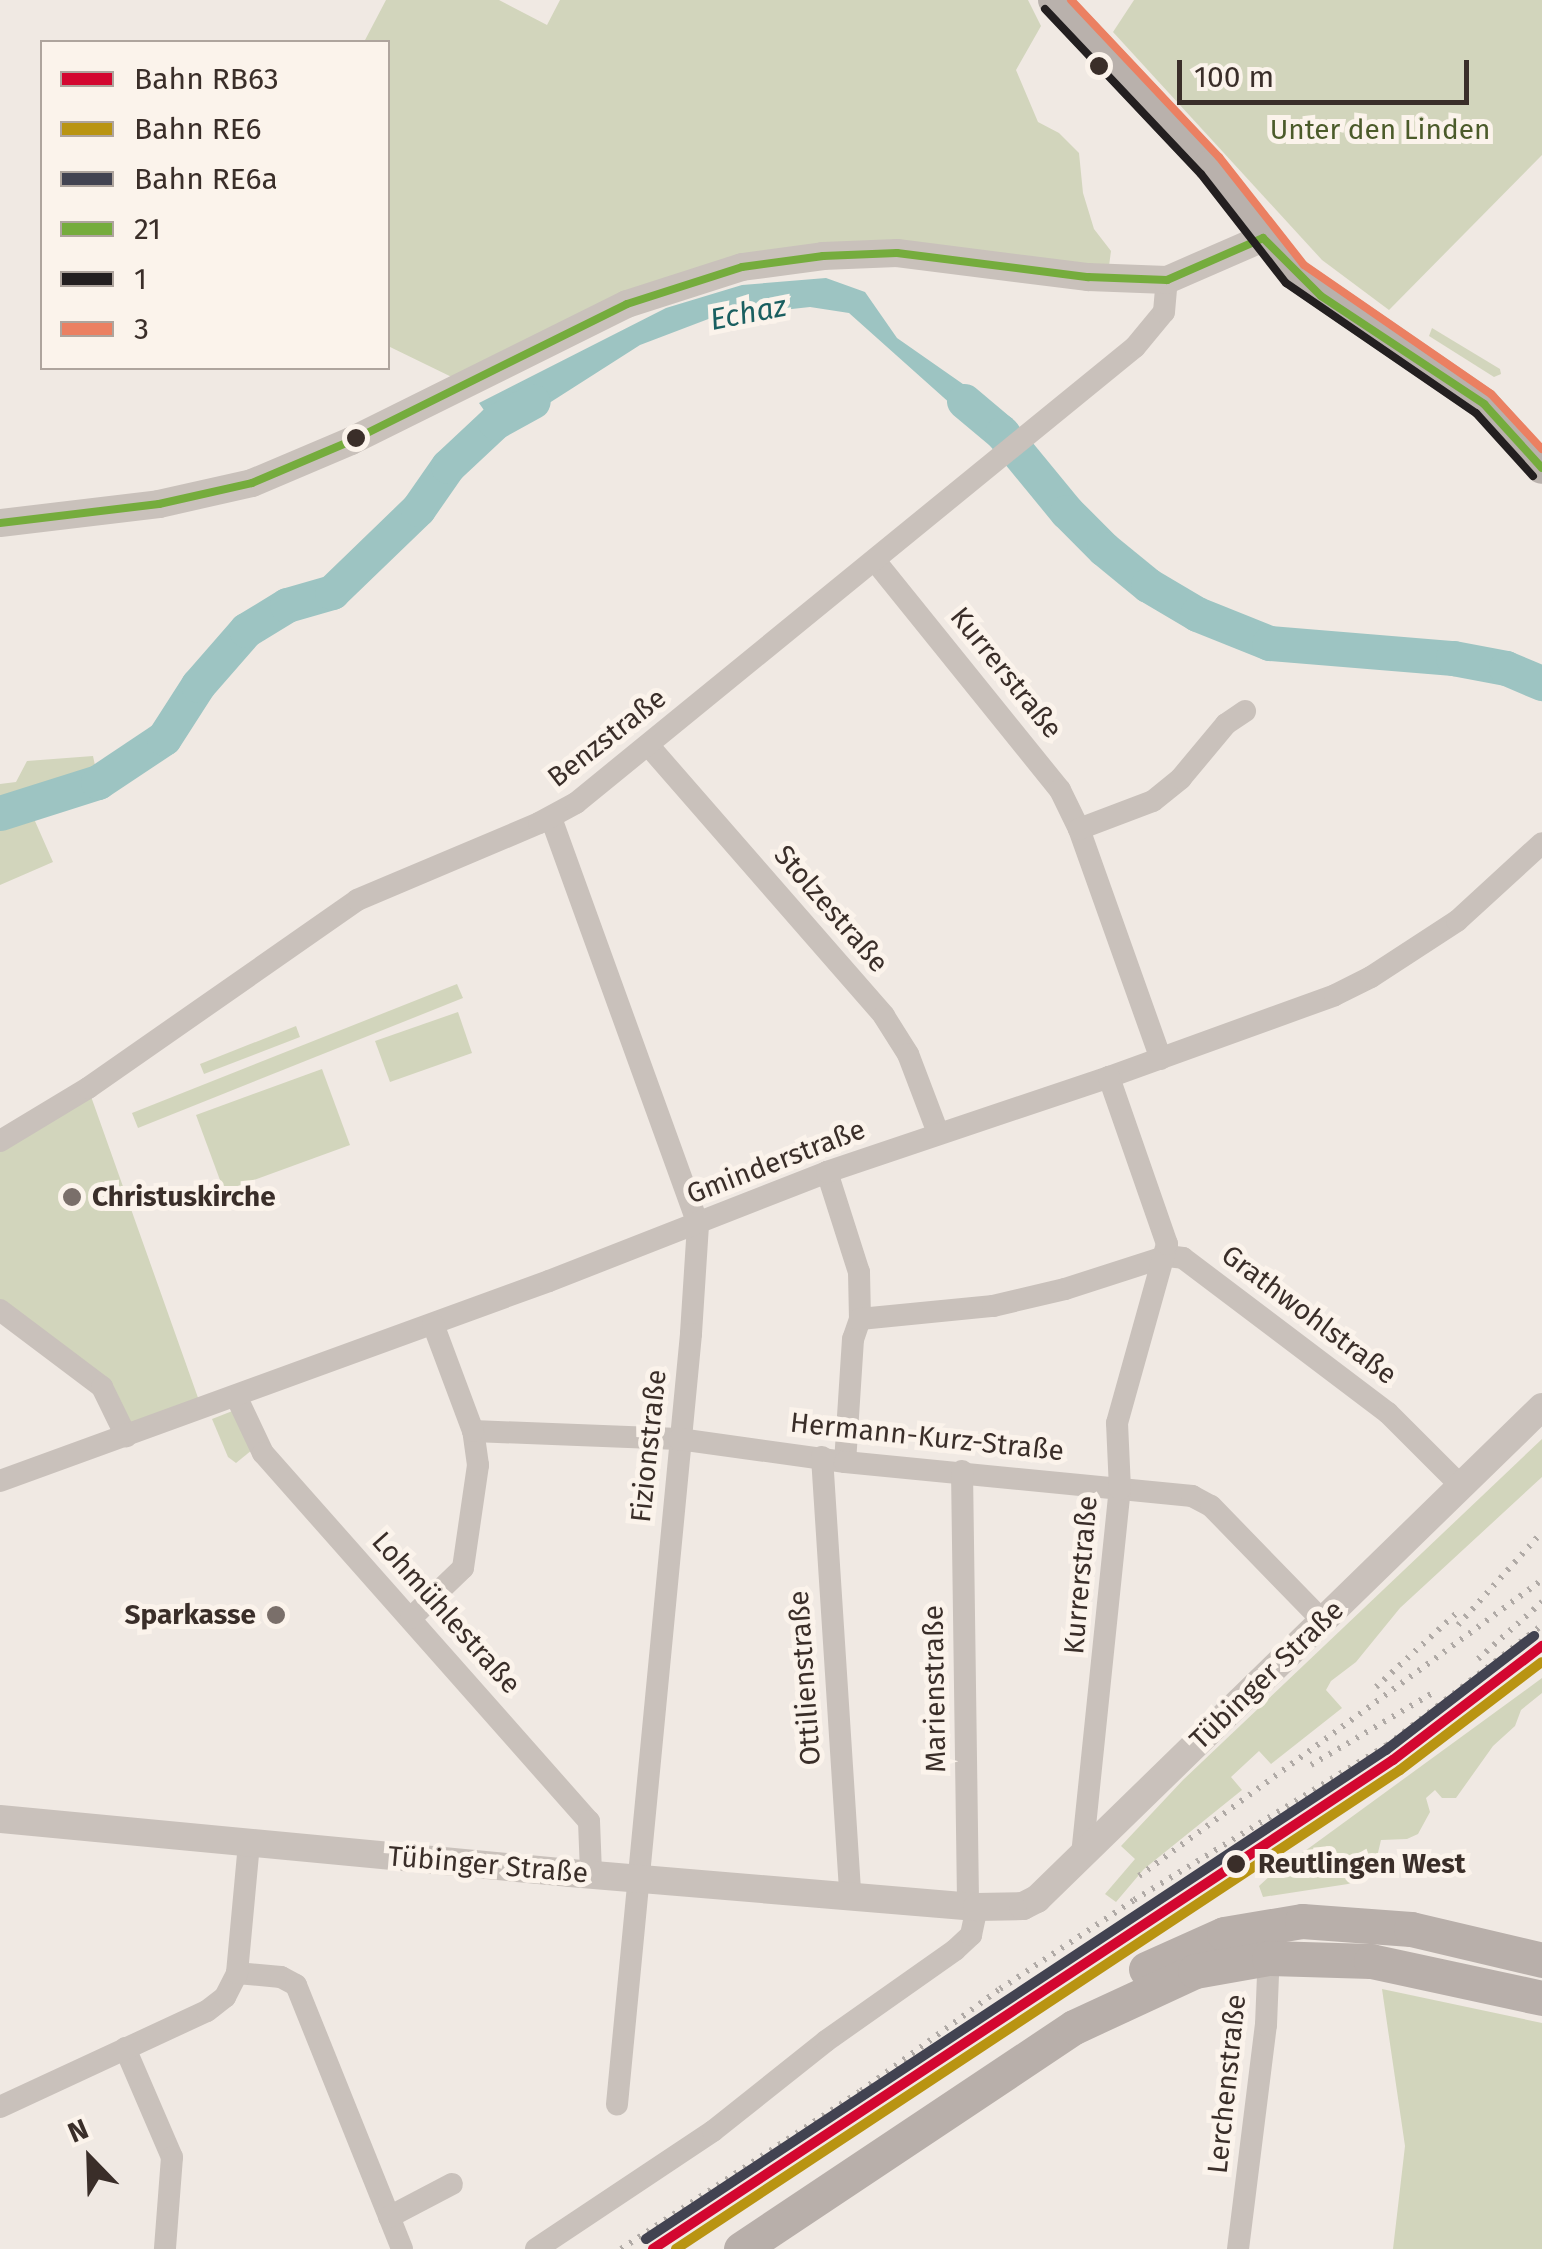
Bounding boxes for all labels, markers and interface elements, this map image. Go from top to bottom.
legend [40,40,390,370]
scale bar [1182,40,1474,102]
unlabelled marker [1089,56,1109,76]
text: 100 m [1194,59,1274,95]
text: Bahn RB63 [134,61,279,97]
text: Bahn RE6 [134,111,261,147]
park label: Unter den Linden [1270,113,1490,147]
text: Bahn RE6a [134,161,278,197]
text: 21 [134,211,161,247]
text: 1 [134,261,147,297]
water label: Echaz [707,288,789,338]
text: 3 [134,311,149,347]
unlabelled marker [346,428,366,448]
street label: Kurrerstraße [943,601,1069,745]
street label: Benzstraße [541,681,673,795]
street label: Stolzestraße [767,839,895,979]
street label: Gminderstraße [682,1113,870,1211]
place label: Christuskirche [92,1180,276,1214]
marker: Christuskirche [61,1186,83,1208]
street label: Grathwohlstraße [1215,1238,1403,1392]
street label: Fizionstraße [624,1368,674,1524]
street label: Hermann-Kurz-Straße [788,1406,1066,1468]
street label: Kurrerstraße [1057,1494,1105,1656]
street label: Lohmühlestraße [365,1525,527,1701]
street label: Ottilienstraße [782,1589,828,1767]
street label: Tübinger Straße [1183,1593,1351,1757]
place label: Sparkasse [125,1598,256,1632]
marker: Sparkasse [265,1604,287,1626]
street label: Marienstraße [917,1605,953,1773]
street label: Tübinger Straße [387,1840,589,1890]
place label: Reutlingen West [1258,1847,1466,1881]
marker: Reutlingen West [1223,1851,1249,1877]
street label: Lerchenstraße [1201,1993,1253,2175]
north arrow [40,2109,140,2209]
text: N [63,2112,93,2150]

